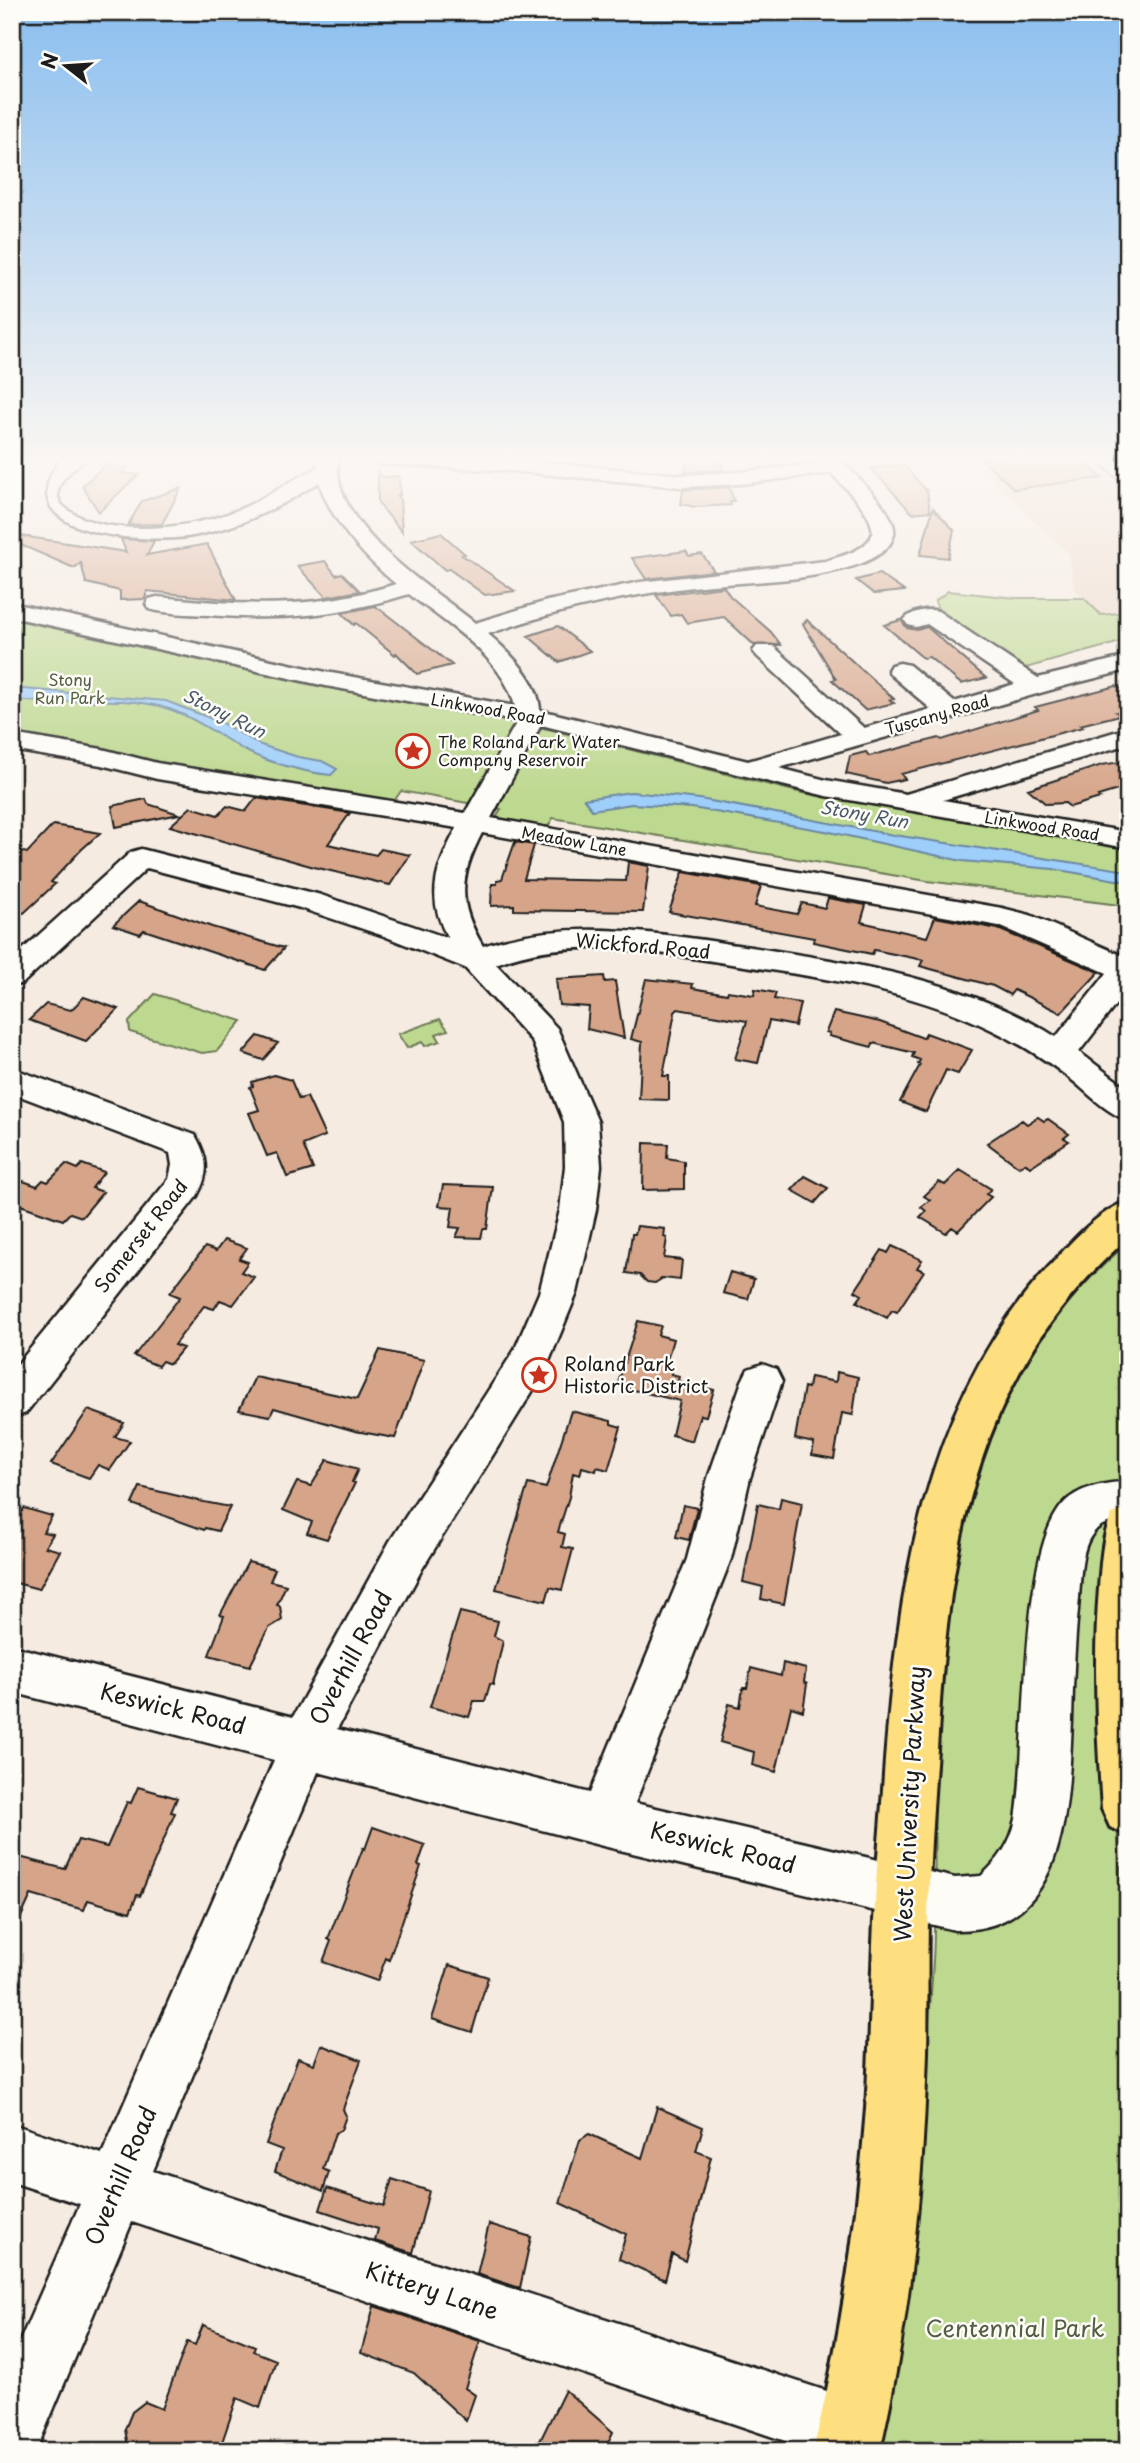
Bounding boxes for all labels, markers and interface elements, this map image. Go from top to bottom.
north arrow [32,32,102,102]
text: N [33,49,64,72]
park label: Stony Run Park [35,667,106,709]
water label: Stony Run [179,681,271,745]
street label: Linkwood Road [429,686,547,730]
street label: Tuscany Road [882,688,992,740]
place label: The Roland Park Water Company Reservoir [438,729,620,771]
place icon: The Roland Park Water Company Reservoir [394,732,432,770]
water label: Stony Run [818,793,911,835]
street label: Linkwood Road [983,804,1101,846]
street label: Meadow Lane [520,819,629,861]
street label: Wickford Road [574,925,712,965]
street label: Somerset Road [87,1173,193,1298]
place label: Roland Park Historic District [564,1349,709,1399]
place icon: Roland Park Historic District [520,1356,558,1394]
street label: Overhill Road [299,1584,400,1731]
street label: West University Parkway [884,1665,933,1943]
street label: Keswick Road [97,1673,250,1743]
street label: Keswick Road [647,1812,800,1882]
street label: Overhill Road [75,2100,165,2250]
street label: Kittery Lane [361,2252,504,2328]
park label: Centennial Park [926,2310,1104,2345]

